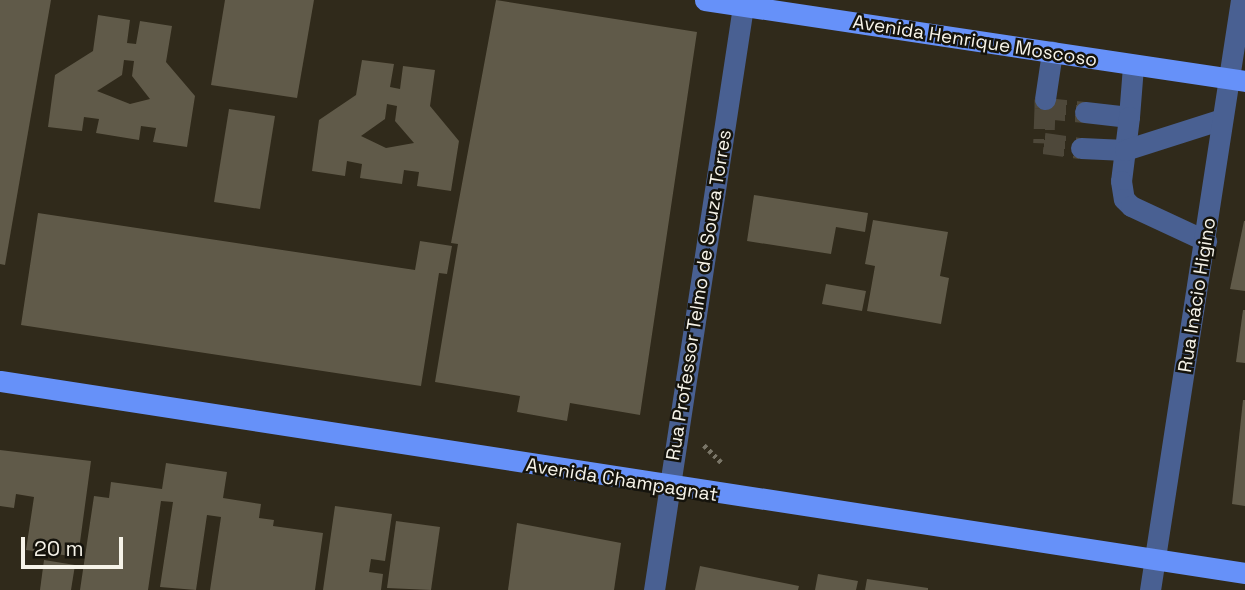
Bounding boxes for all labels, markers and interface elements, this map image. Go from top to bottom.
street label: Avenida Henrique Moscoso [851,10,1099,72]
street label: Rua Professor Telmo de Souza Torres [662,128,736,462]
street label: Rua Inácio Higino [1174,216,1220,374]
street label: Avenida Champagnat [524,454,720,506]
scale bar [24,524,126,568]
text: 20 m [34,535,84,562]

